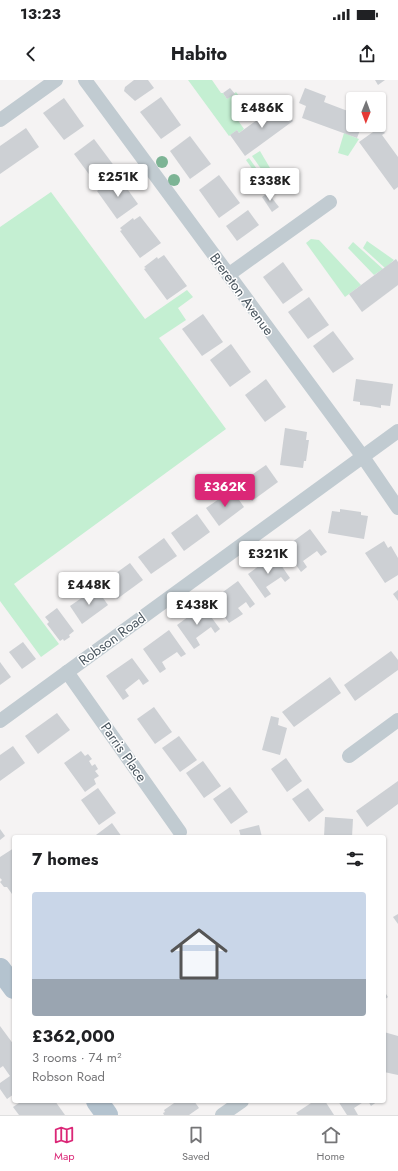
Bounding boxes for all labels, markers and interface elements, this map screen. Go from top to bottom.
text: 13:23 [20,3,61,25]
text: Habito [171,41,227,67]
icon: back [20,43,42,65]
icon: share [356,43,378,65]
north arrow [346,92,386,132]
map controls [346,92,386,132]
pin: £486K [234,95,290,129]
text: £486K [241,98,283,117]
pin: £251K [90,164,146,198]
text: £251K [98,167,138,186]
pin: £338K [242,168,298,202]
text: £338K [249,171,291,190]
street label: Brereton Avenue [205,249,279,339]
pin: £362K [197,474,253,508]
text: £362K [204,477,246,496]
pin: £321K [240,541,296,575]
text: £321K [248,544,288,563]
pin: £448K [61,572,117,606]
text: £448K [67,575,111,594]
pin: £438K [169,592,225,626]
text: £438K [176,595,218,614]
street label: Robson Road [74,608,150,670]
street label: Parris Place [96,718,152,786]
text: 7 homes [32,847,99,871]
icon: filters [344,848,366,870]
icon: home [163,918,235,990]
text: £362,000 [32,1024,115,1048]
text: 3 rooms · 74 m² [32,1048,121,1067]
text: Robson Road [32,1067,105,1086]
tab: Map [53,1124,75,1164]
tab: Saved [182,1124,210,1164]
tab: Home [317,1124,345,1164]

